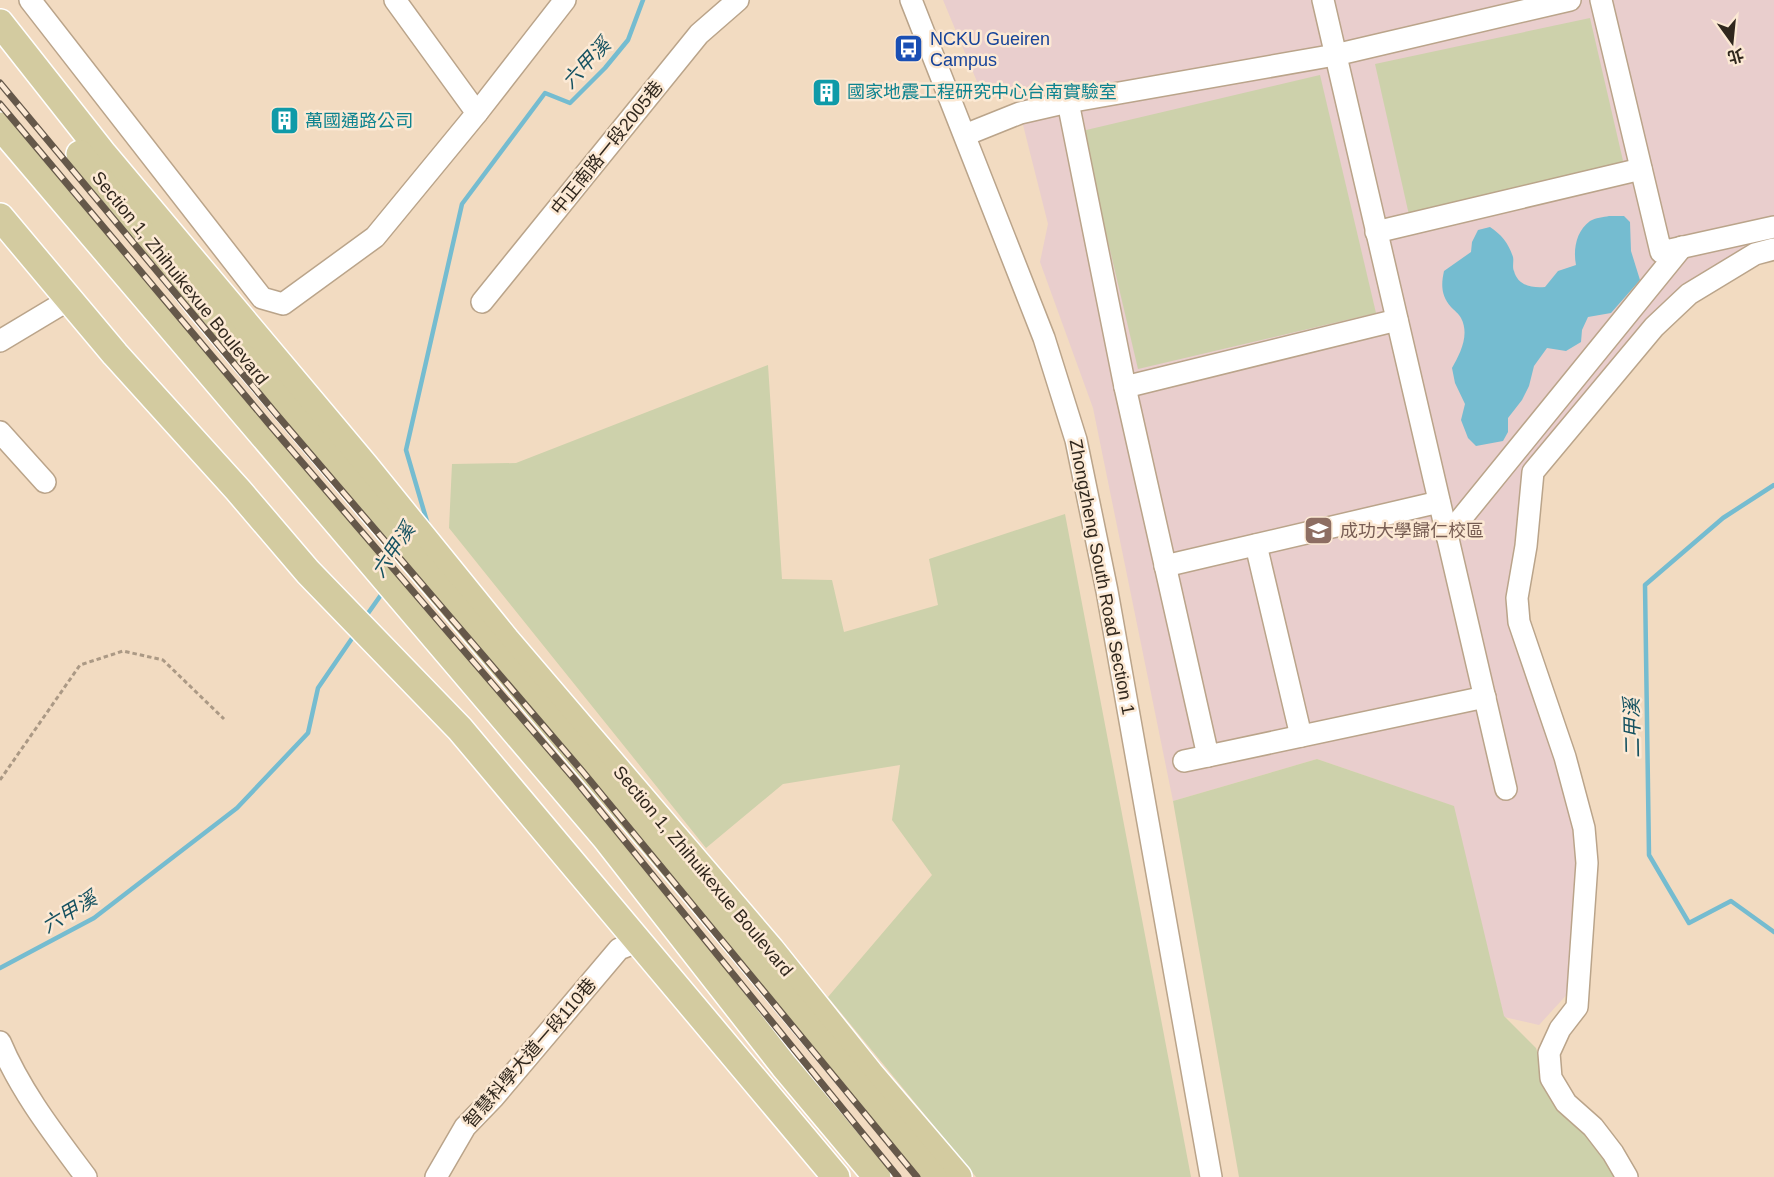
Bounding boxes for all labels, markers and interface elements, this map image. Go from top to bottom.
north arrow [1702,12,1762,72]
place label: NCKU Gueiren Campus [930,29,1050,70]
water label: 六甲溪 [557,31,617,92]
bus stop icon: NCKU Gueiren Campus [893,33,925,65]
text: 北 [1726,46,1746,66]
building icon: 國家地震工程研究中心台南實驗室 [810,76,842,108]
street label: 中正南路一段2005巷 [547,77,667,219]
place label: 國家地震工程研究中心台南實驗室 [847,82,1117,102]
building icon: 萬國通路公司 [268,105,300,137]
place label: 萬國通路公司 [305,111,413,131]
street label: Section 1, Zhihuikexue Boulevard [88,168,272,388]
street label: Zhongzheng South Road Section 1 [1065,438,1139,716]
school or university icon: 成功大學歸仁校區 [1303,515,1335,547]
water label: 六甲溪 [367,516,421,581]
place label: 成功大學歸仁校區 [1340,521,1484,541]
water label: 二甲溪 [1620,695,1644,758]
street label: Section 1, Zhihuikexue Boulevard [609,762,797,980]
water label: 六甲溪 [38,886,103,937]
street label: 智慧科學大道一段110巷 [460,974,600,1132]

